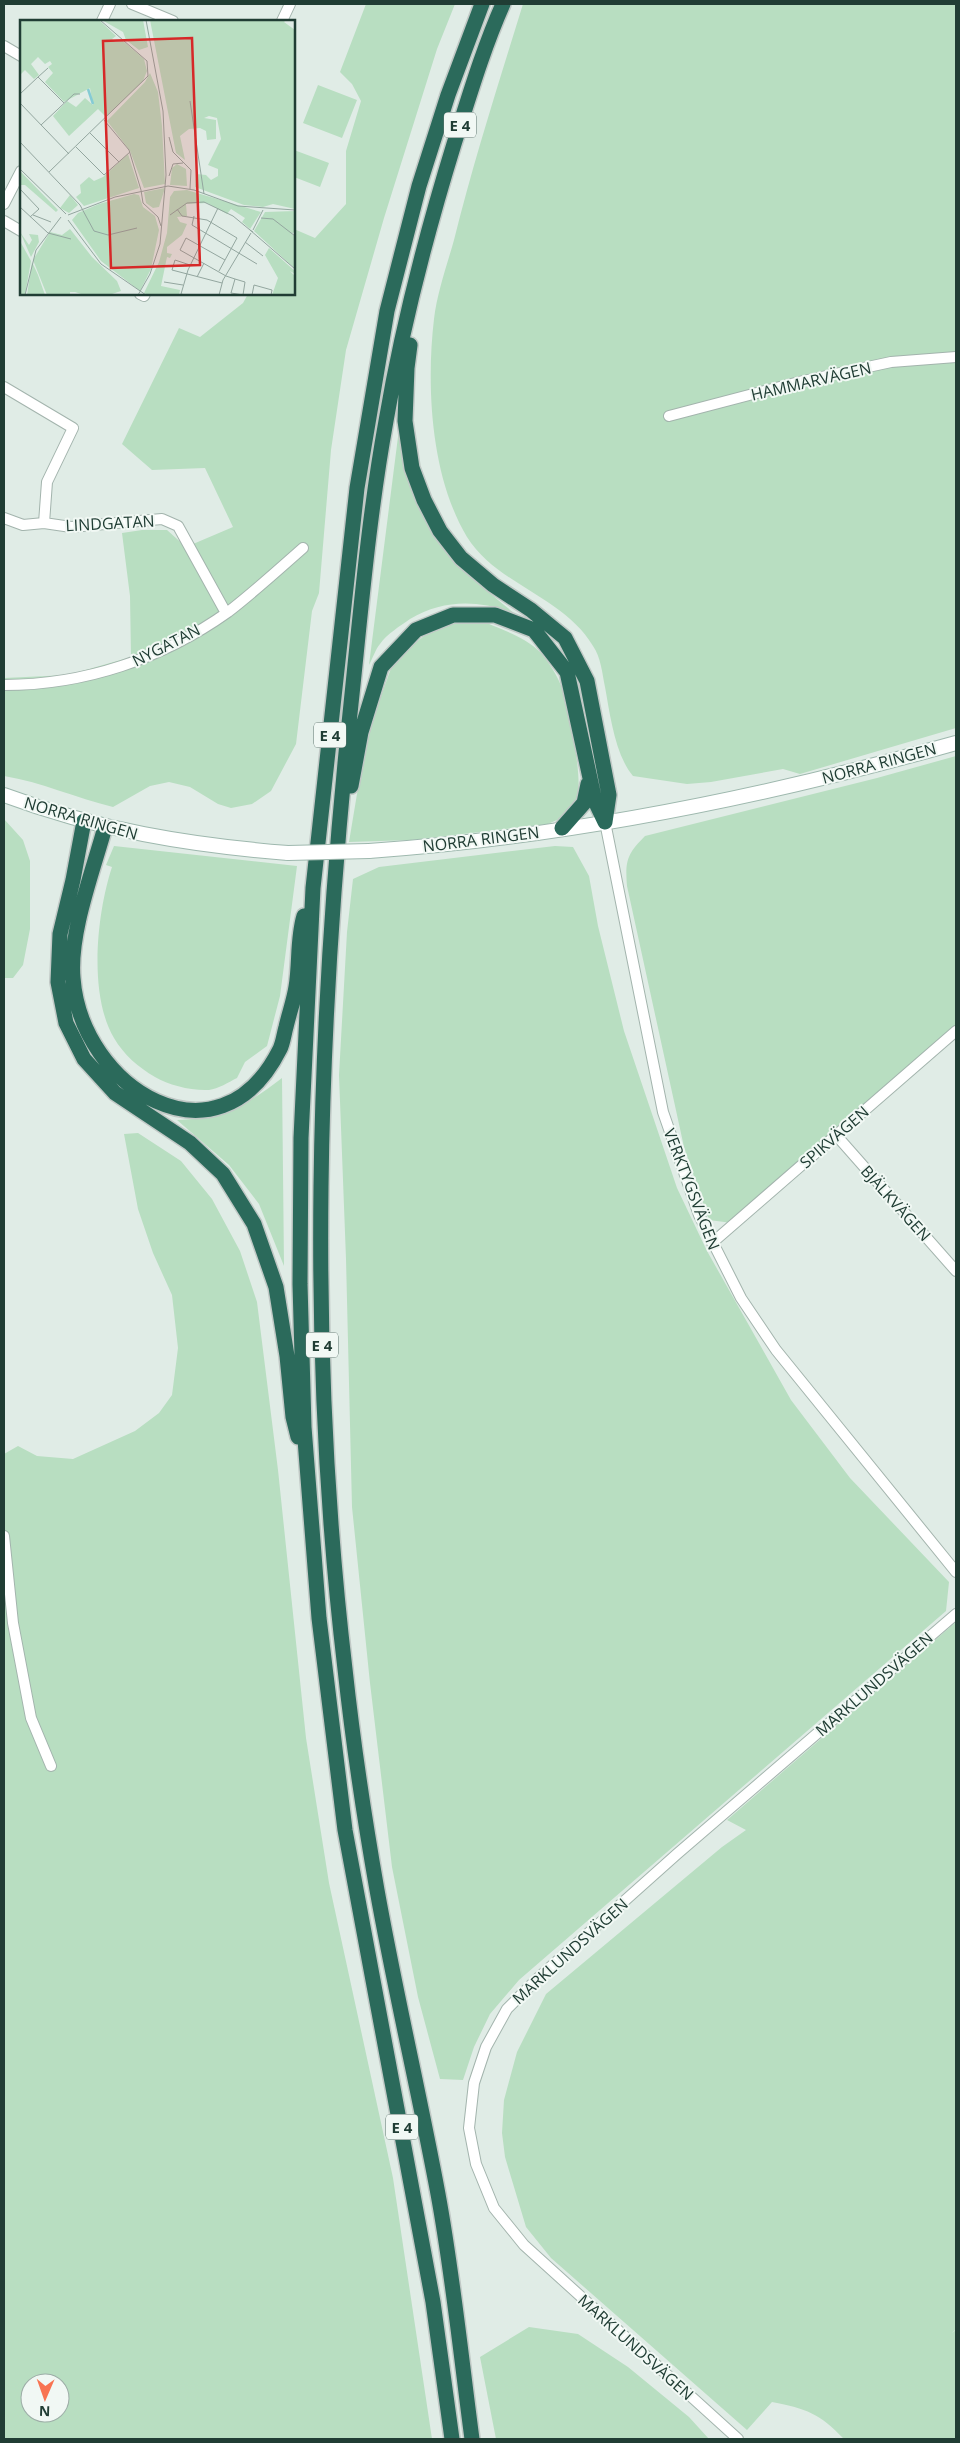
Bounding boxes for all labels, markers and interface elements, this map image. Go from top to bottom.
inset map [20,20,295,295]
road number: E 4 [444,112,476,138]
street label: HAMMARVÄGEN [749,356,873,406]
street label: LINDGATAN [65,510,155,536]
street label: NYGATAN [128,618,204,672]
road number: E 4 [314,722,346,748]
street label: NORRA RINGEN [819,737,939,789]
street label: NORRA RINGEN [22,791,140,845]
street label: NORRA RINGEN [421,821,541,857]
street label: SPIKVÄGEN [795,1101,873,1173]
street label: VERKTYGSVÄGEN [659,1125,725,1253]
street label: BJÄLKVÄGEN [856,1160,936,1246]
road number: E 4 [306,1332,338,1358]
street label: MARKLUNDSVÄGEN [811,1627,937,1741]
street label: MARKLUNDSVÄGEN [507,1893,633,2009]
road number: E 4 [386,2114,418,2140]
street label: MARKLUNDSVÄGEN [573,2289,699,2405]
north arrow [20,2373,70,2423]
text: N [39,2402,51,2421]

